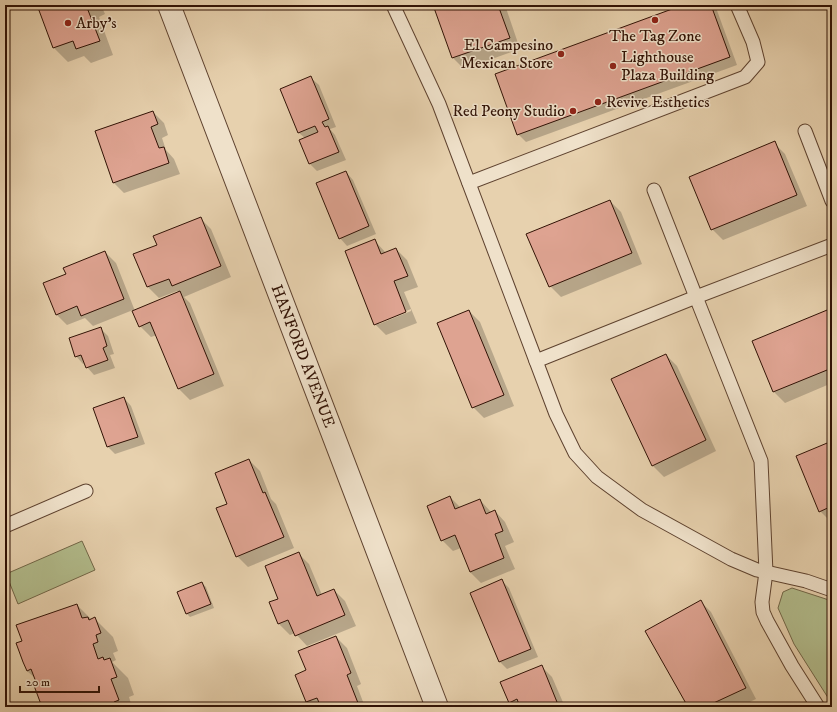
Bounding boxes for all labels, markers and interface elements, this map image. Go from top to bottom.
place label: Arby's [76,13,117,33]
marker: The Tag Zone [650,15,660,25]
marker: Arby's [63,18,73,28]
place label: The Tag Zone [609,26,701,46]
place label: El Campesino Mexican Store [461,35,553,73]
place label: Lighthouse Plaza Building [621,47,714,85]
marker: El Campesino Mexican Store [556,49,566,59]
marker: Lighthouse Plaza Building [608,61,618,71]
place label: Revive Esthetics [606,92,710,112]
marker: Revive Esthetics [593,97,603,107]
place label: Red Peony Studio [453,101,565,121]
marker: Red Peony Studio [568,106,578,116]
street label: HANFORD AVENUE [266,282,340,430]
scale bar [20,668,99,694]
text: 20 m [26,675,50,690]

